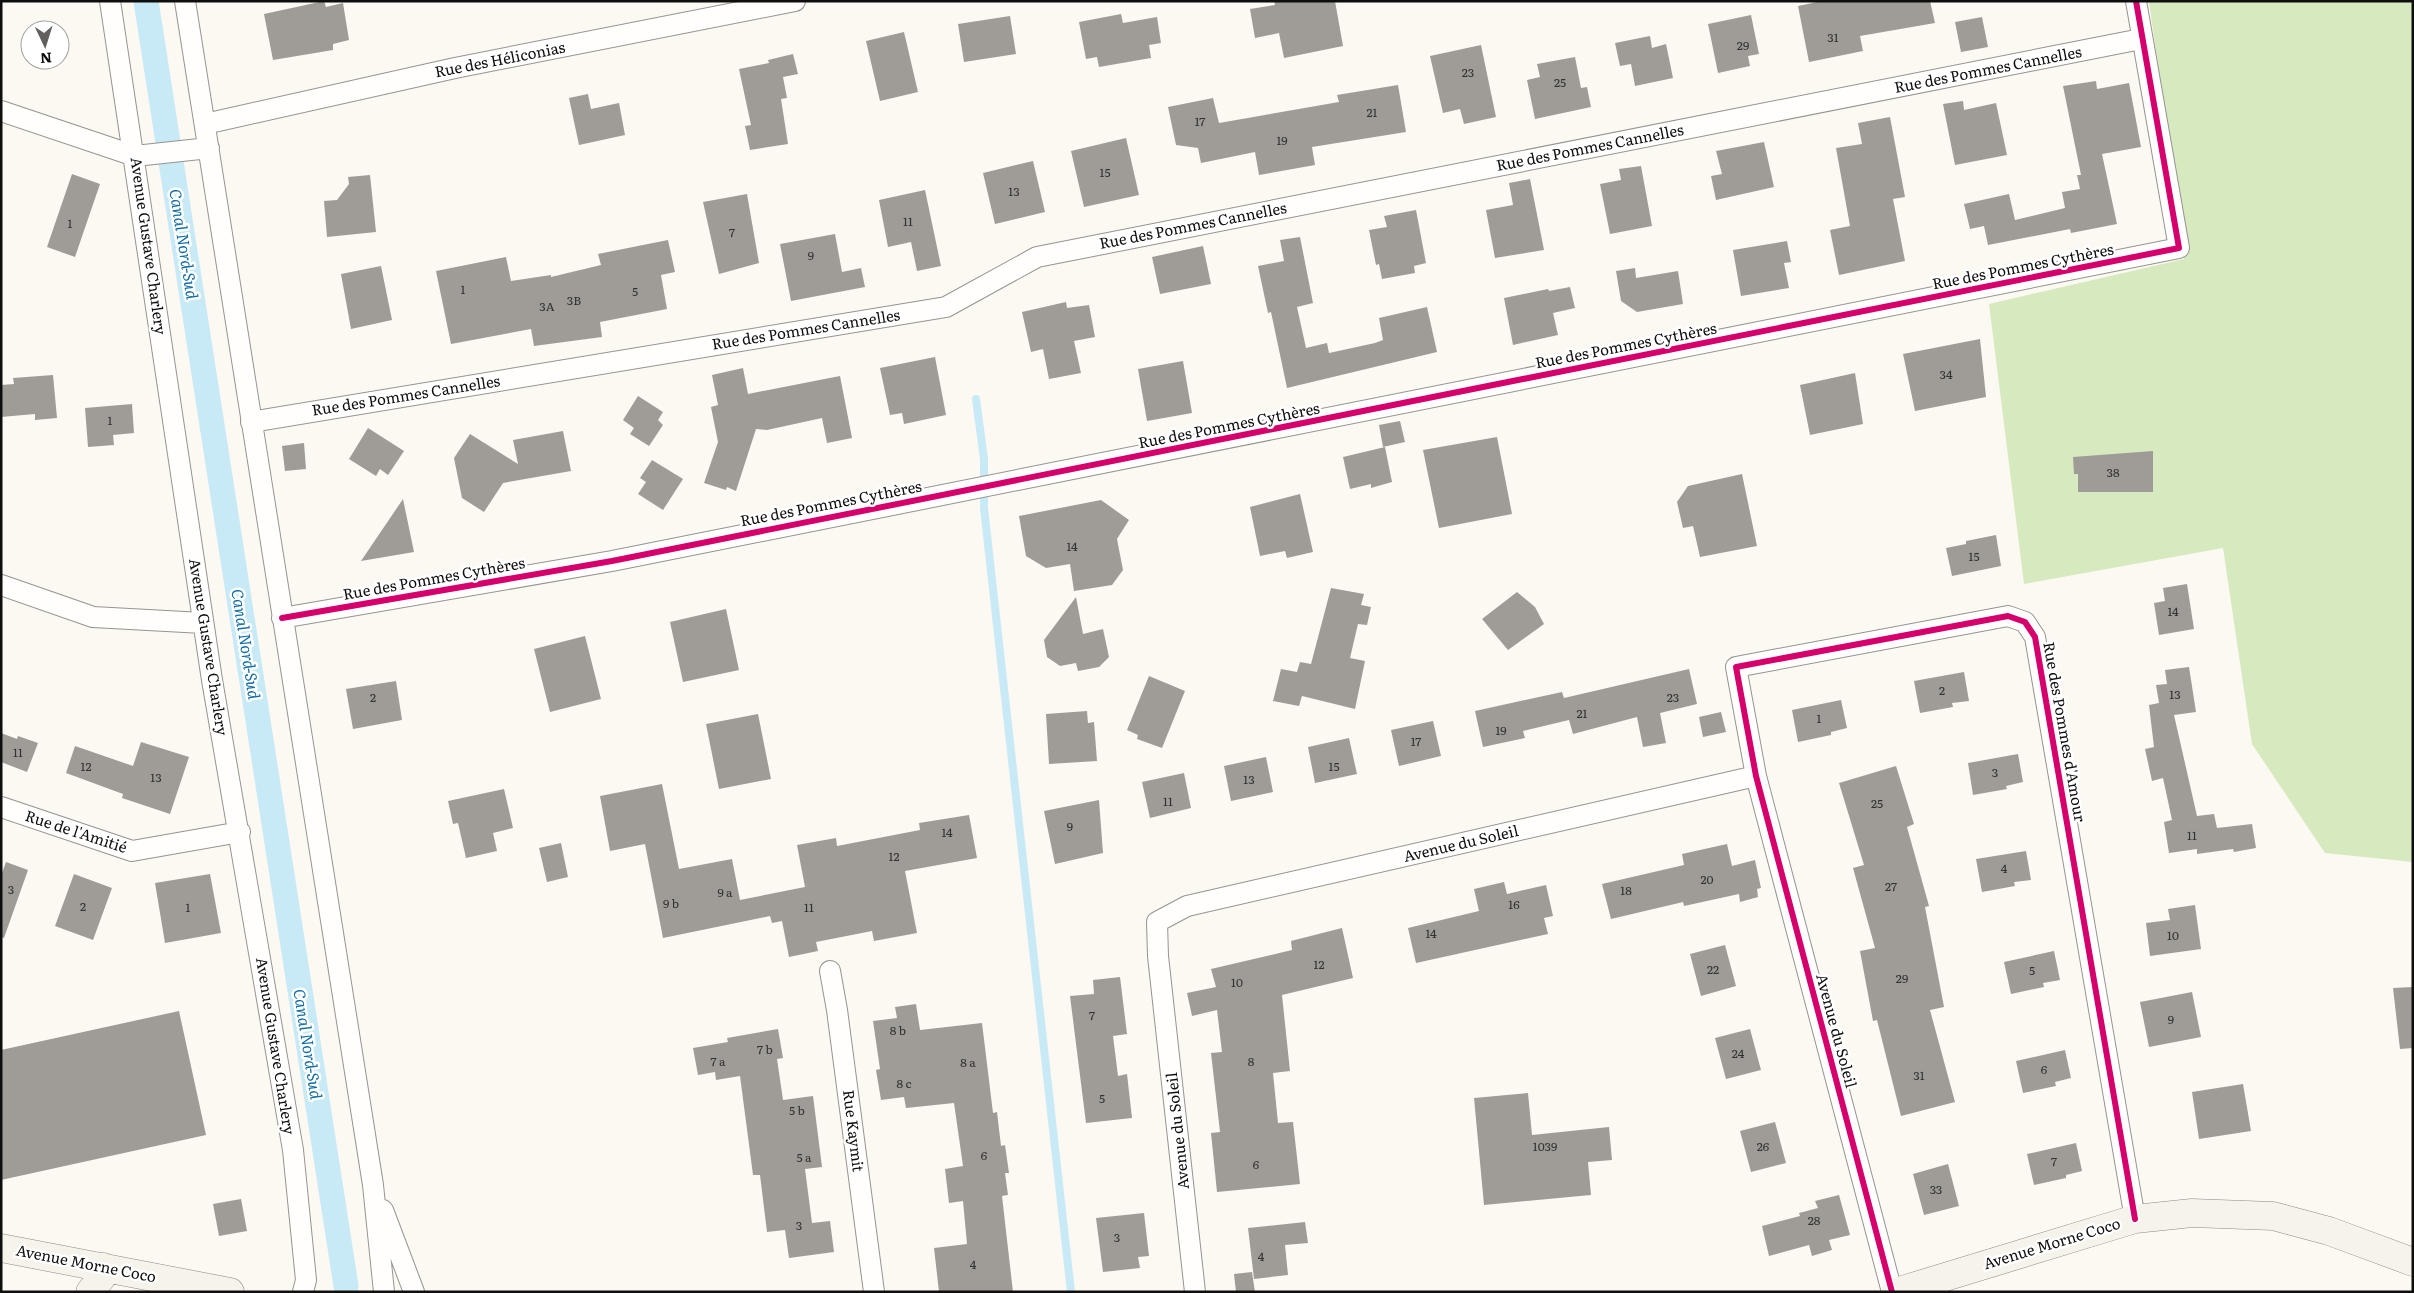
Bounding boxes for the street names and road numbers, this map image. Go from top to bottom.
street label: Rue des Héliconias [432,35,567,82]
street label: Rue des Pommes Cannelles [1892,39,2084,98]
street label: Rue des Pommes Cannelles [1494,117,1686,176]
street label: Avenue Gustave Charlery [126,156,173,336]
street label: Rue des Pommes Cannelles [1097,195,1289,254]
street label: Rue des Pommes Cythères [1930,237,2116,294]
street label: Rue des Pommes Cannelles [710,302,902,355]
street label: Rue des Pommes Cythères [1533,316,1719,373]
street label: Rue des Pommes Cannelles [310,368,502,421]
street label: Rue des Pommes Cythères [1136,396,1322,453]
street label: Rue des Pommes Cythères [738,474,924,531]
street label: Rue des Pommes Cythères [341,550,527,605]
street label: Avenue Gustave Charlery [184,557,235,737]
street label: Rue des Pommes d'Amour [2038,640,2093,824]
street label: Rue de l'Amitié [22,803,131,858]
street label: Avenue du Soleil [1401,818,1520,867]
street label: Avenue Gustave Charlery [251,956,302,1136]
street label: Avenue du Soleil [1811,971,1864,1090]
street label: Avenue du Soleil [1159,1072,1194,1191]
street label: Rue Kaymit [838,1088,871,1173]
street label: Avenue Morne Coco [1980,1211,2123,1274]
street label: Avenue Morne Coco [14,1238,159,1287]

